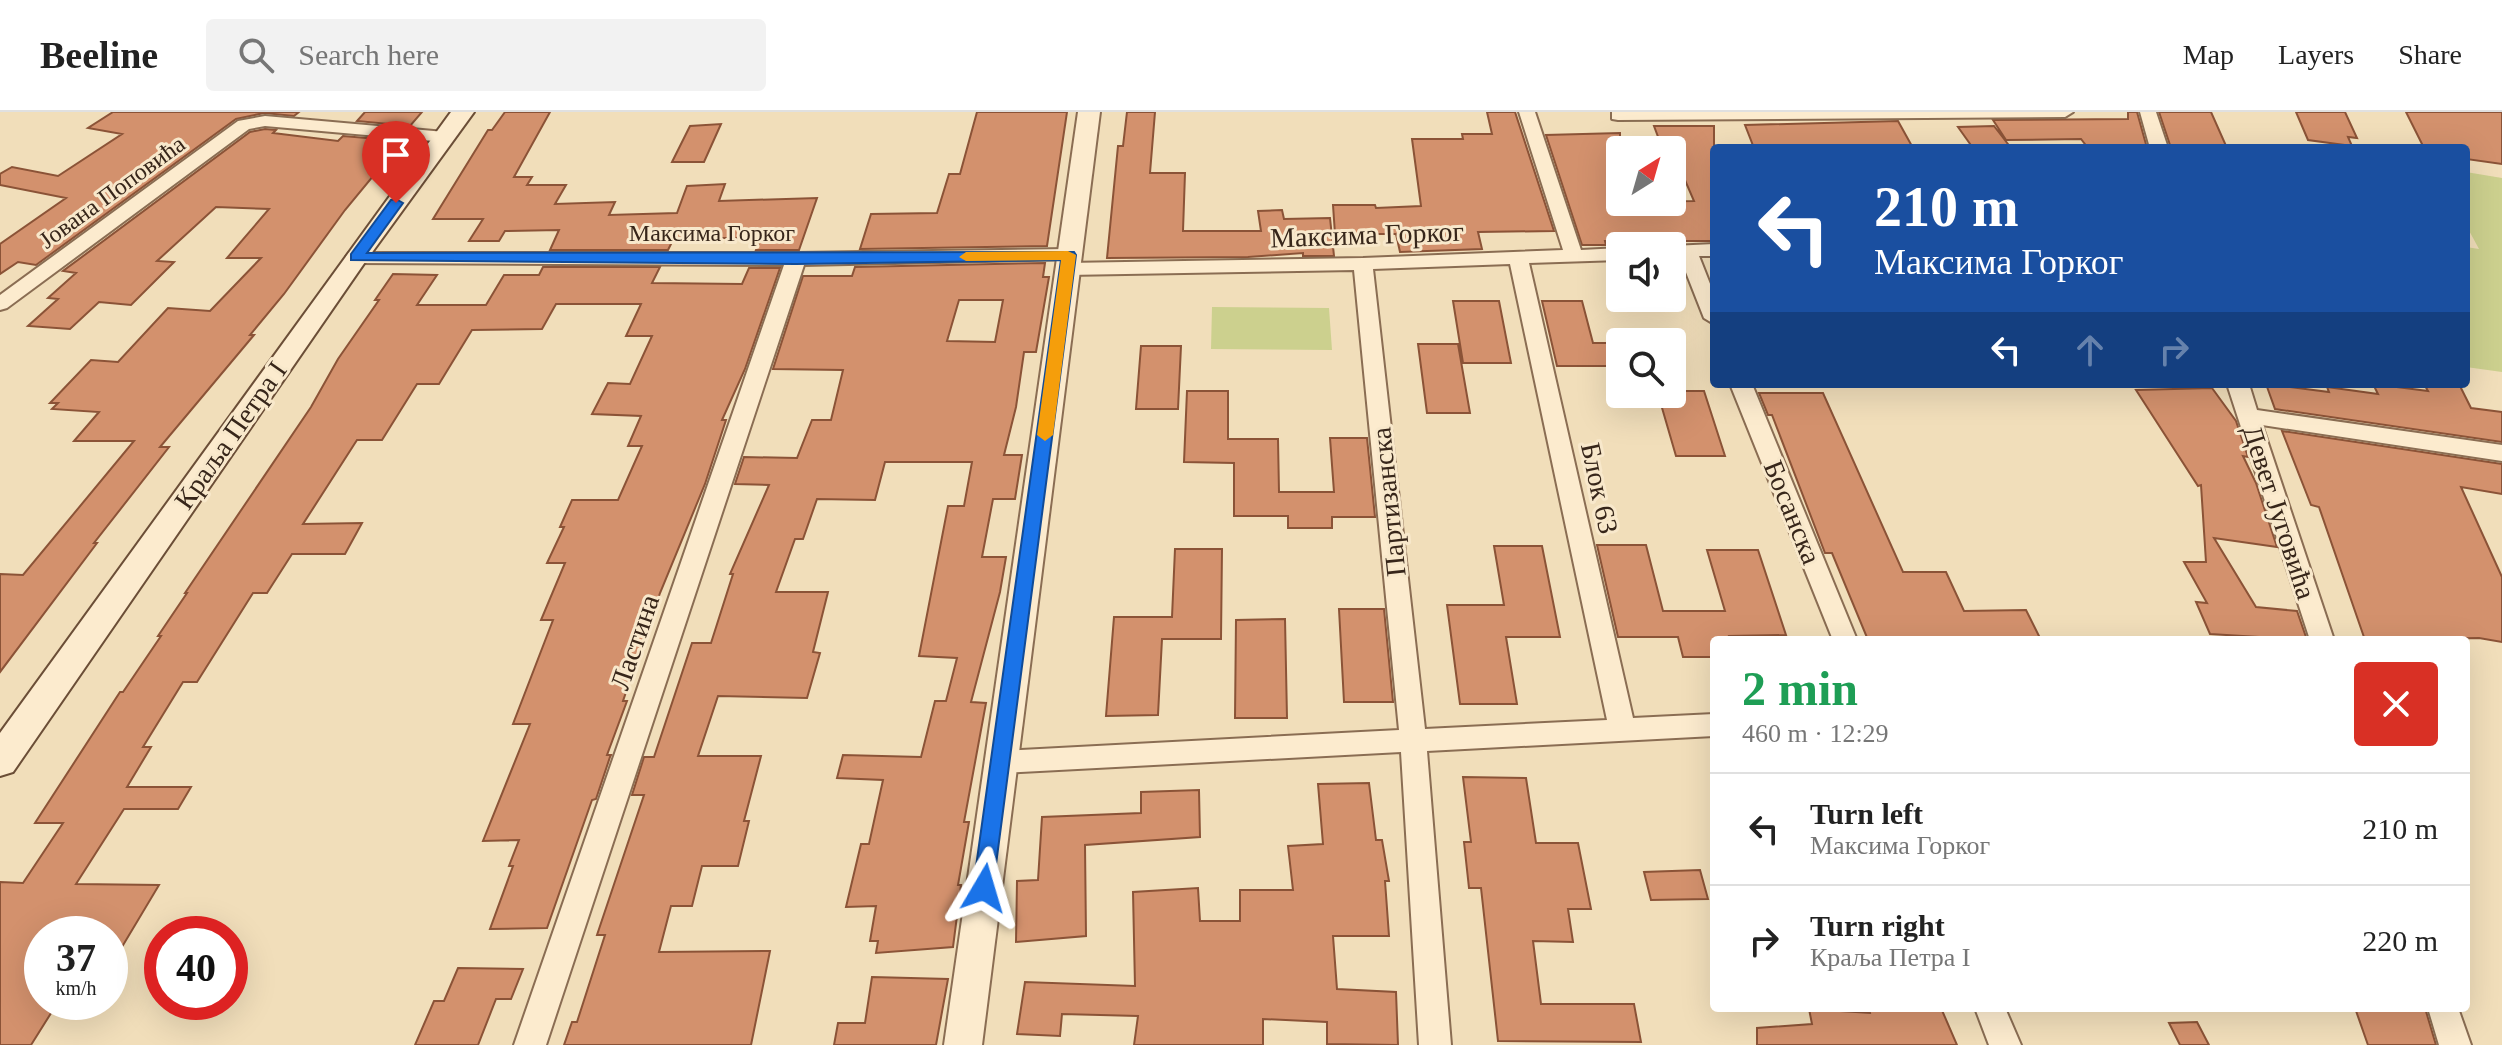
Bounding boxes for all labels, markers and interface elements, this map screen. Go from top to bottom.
search box [206,19,766,91]
icon: search [234,33,278,77]
text: Beeline [40,34,158,76]
text: Search here [298,38,439,71]
text: Map [2183,39,2234,70]
text: Layers [2278,39,2354,70]
text: Share [2398,39,2462,70]
pin [362,121,430,203]
street label: Јована Поповића [34,130,190,254]
icon: arrive [374,133,418,177]
north arrow [1606,136,1686,216]
map controls [1606,136,1686,408]
icon: left [1742,176,1846,280]
text: 210 m [1874,176,2019,238]
street label: Максима Горког [1270,216,1464,253]
street label: Максима Горког [629,220,795,246]
button: sound [1606,232,1686,312]
text: Максима Горког [1874,242,2123,282]
button: search [1606,328,1686,408]
icon: left [1984,328,2028,372]
icon: ahead [2068,328,2112,372]
icon: right [2152,328,2196,372]
street label: Краља Петра I [168,356,293,515]
street label: Девет Југовића [2237,421,2322,604]
street label: Партизанска [1365,425,1412,578]
street label: Блок 63 [1575,440,1624,536]
street label: Босанска [1758,456,1828,569]
street label: Ластина [604,590,665,694]
text: 2 min [1742,662,1858,715]
button: close [2354,662,2438,746]
text: 460 m · 12:29 [1742,719,1889,748]
text: Turn left [1810,797,1923,830]
icon: left [1742,807,1786,851]
text: 210 m [2362,812,2438,845]
text: Максима Горког [1810,831,1990,860]
position arrow [942,846,1026,930]
text: Turn right [1810,909,1945,942]
speed limit sign: 40 [144,916,248,1020]
icon: right [1742,919,1786,963]
text: 220 m [2362,924,2438,957]
text: 37 [56,935,96,980]
text: Краља Петра I [1810,943,1971,972]
text: km/h [55,977,97,999]

